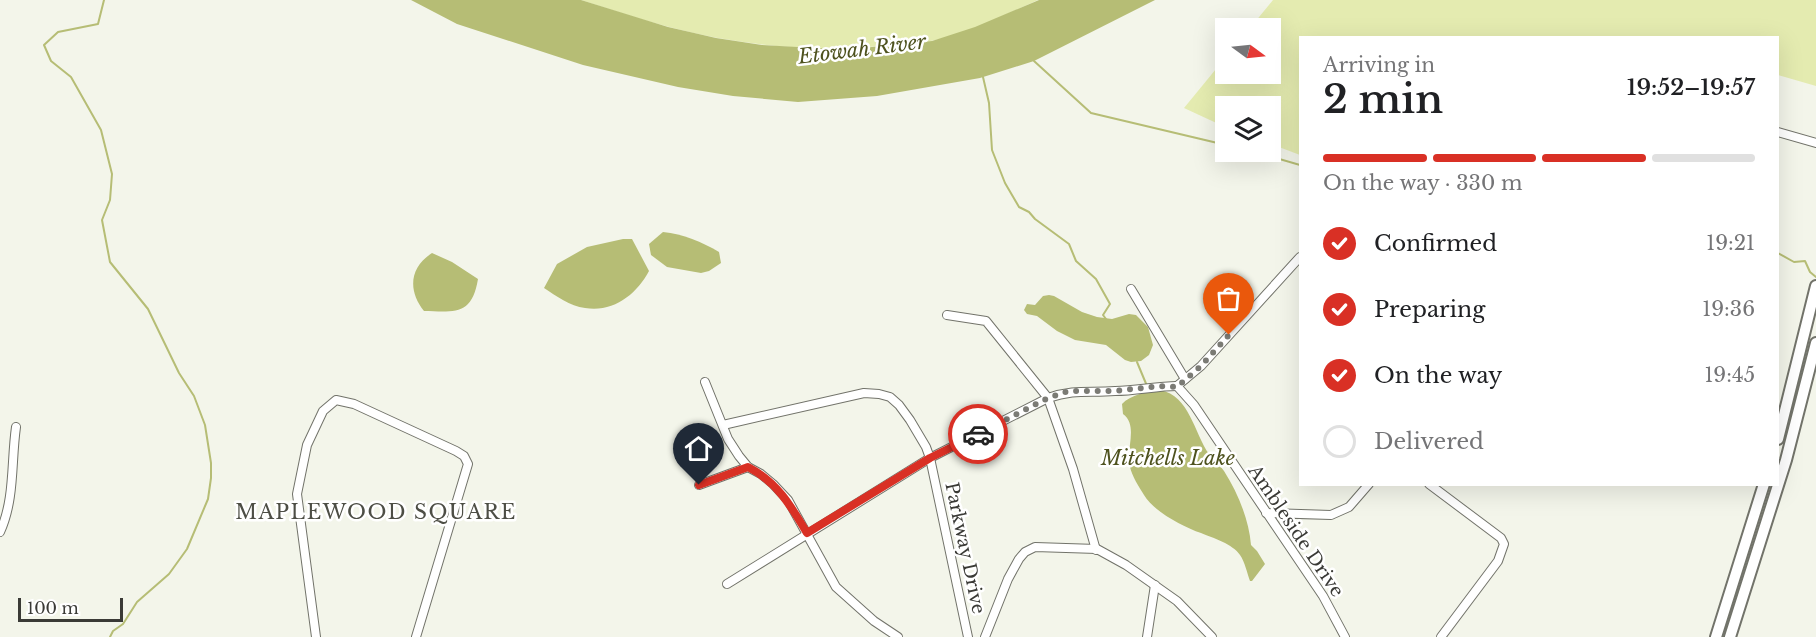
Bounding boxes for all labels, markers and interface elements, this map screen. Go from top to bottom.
north arrow [1215,18,1281,84]
map controls [1215,18,1281,162]
water label: Etowah River [796,29,928,69]
text: Arriving in [1323,53,1435,77]
text: 19:52–19:57 [1627,74,1755,101]
text: 2 min [1323,75,1443,124]
button: layers [1215,96,1281,162]
text: On the way · 330 m [1323,171,1522,195]
icon: check [1323,227,1356,260]
text: Confirmed [1374,230,1497,257]
text: 19:21 [1706,231,1755,255]
pin [1203,273,1254,335]
icon: bag [1212,282,1245,315]
icon: check [1323,293,1356,326]
text: Preparing [1374,296,1485,323]
text: 19:36 [1702,297,1755,321]
icon: check [1323,359,1356,392]
text: On the way [1374,362,1502,389]
text: 19:45 [1704,363,1755,387]
courier [948,404,1008,464]
icon: car [962,418,995,451]
pin [673,423,724,485]
text: Delivered [1374,428,1484,455]
icon: home [682,432,715,465]
water label: Mitchells Lake [1100,446,1235,470]
street label: Ambleside Drive [1243,460,1348,601]
street label: Parkway Drive [940,480,990,616]
district label: MAPLEWOOD SQUARE [235,500,517,524]
scale bar [18,595,123,622]
text: 100 m [27,598,79,618]

